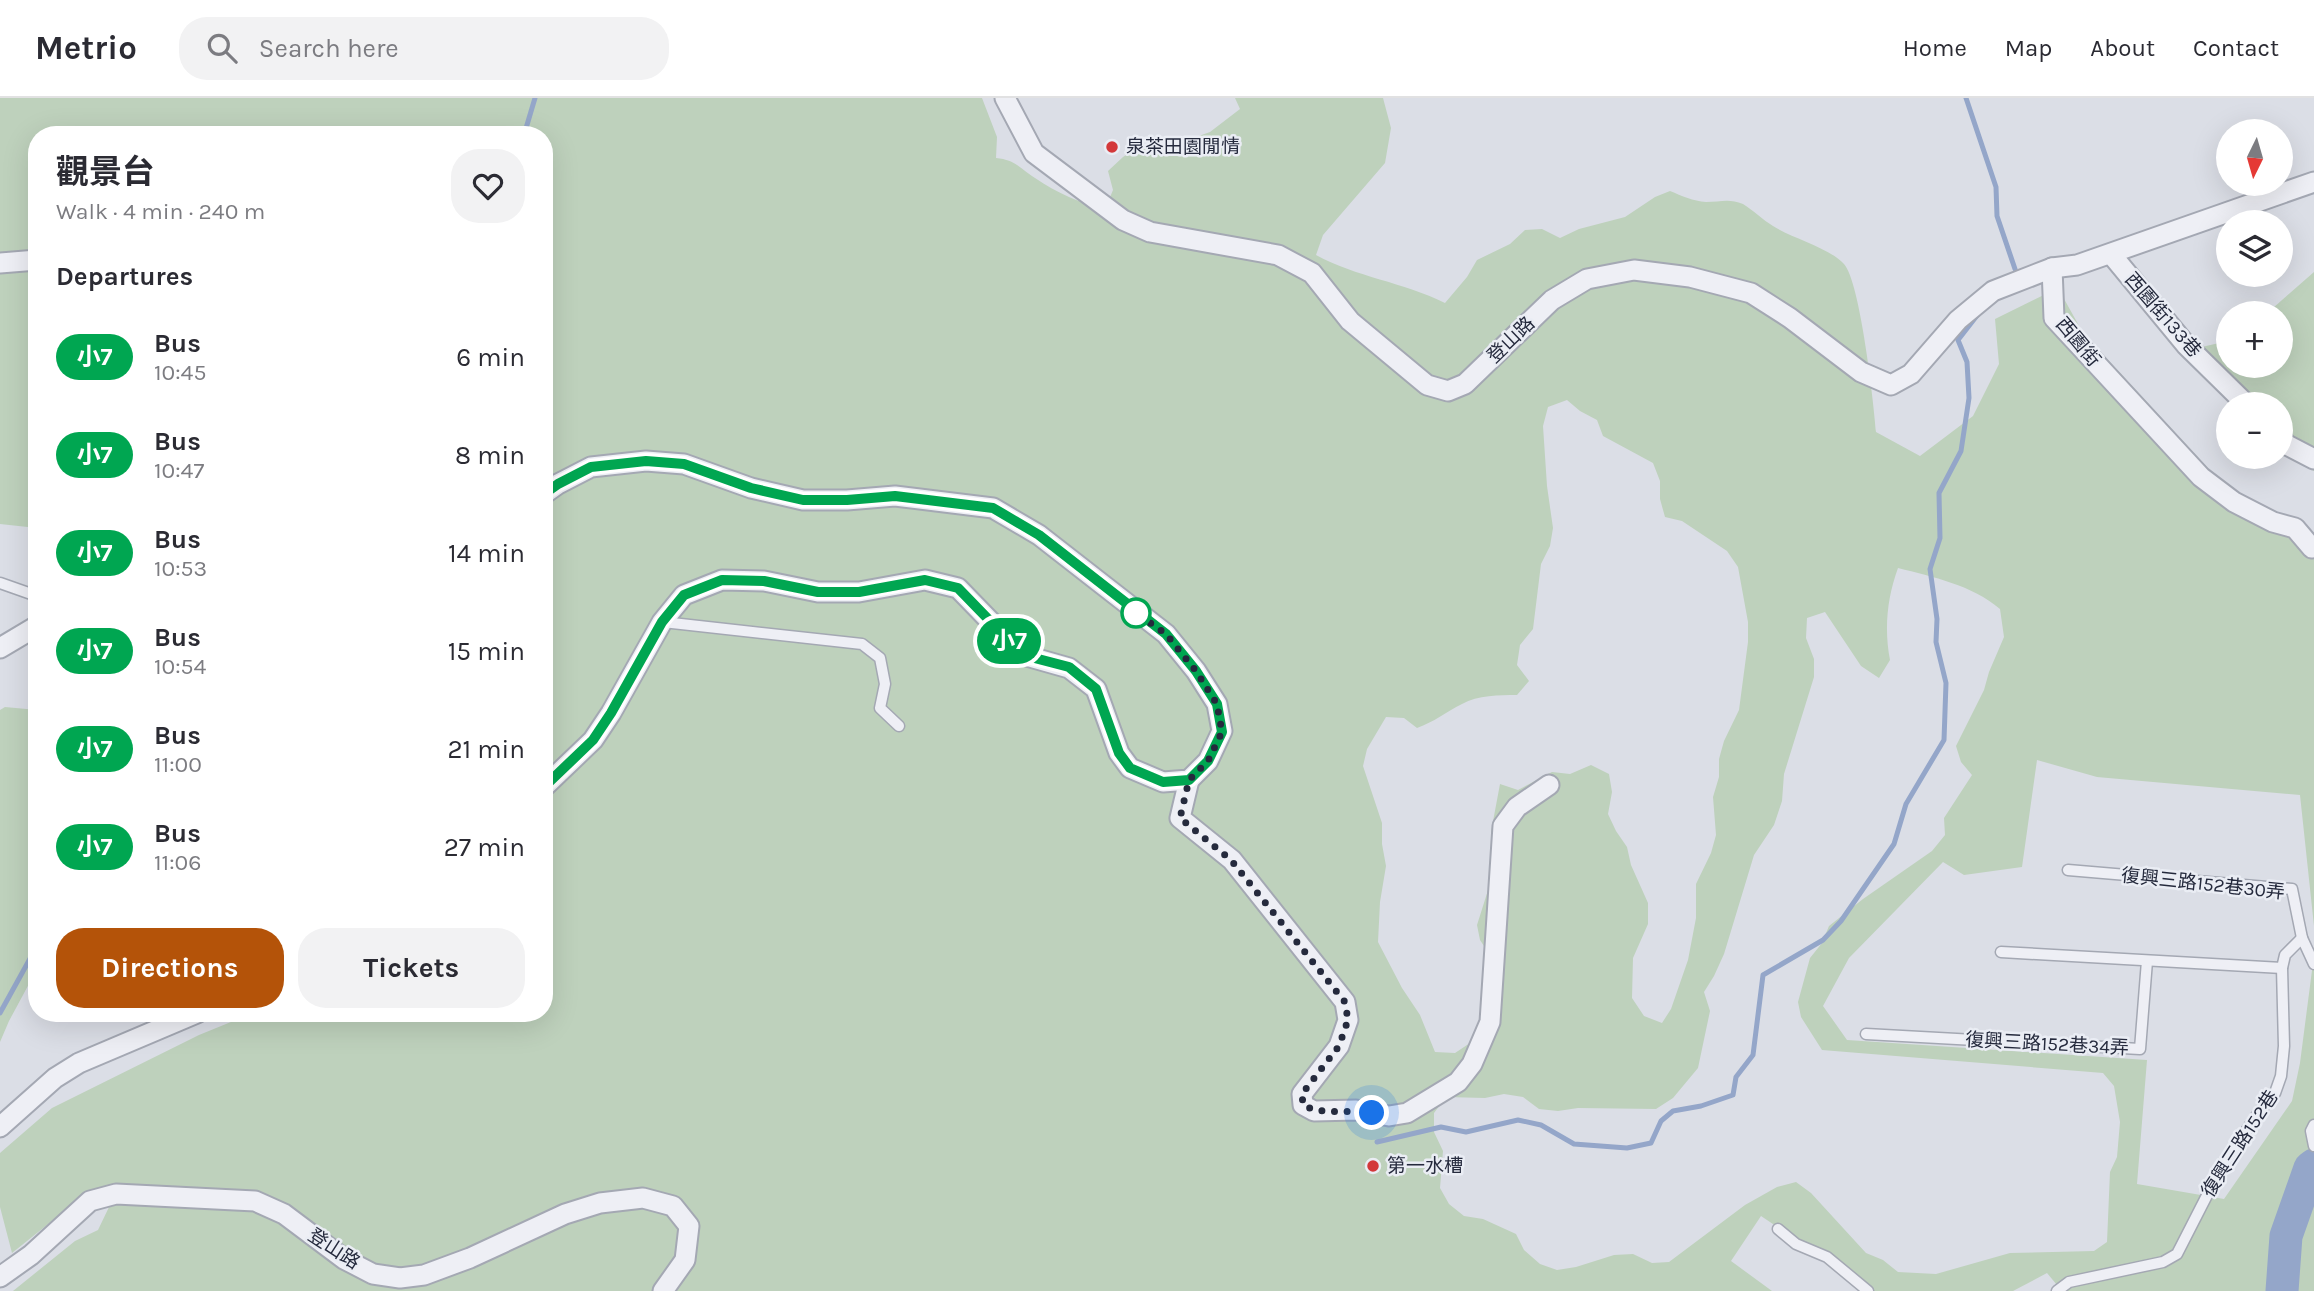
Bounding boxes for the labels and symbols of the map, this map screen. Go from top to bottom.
north arrow [2216,119,2292,196]
place label: 泉茶田園閒情 [1126,136,1240,158]
marker: 泉茶田園閒情 [1104,139,1120,155]
street label: 西園街133巷 [2120,268,2206,362]
street label: 登山路 [1483,312,1539,368]
street label: 西園街 [2051,313,2105,371]
unlabelled marker [1121,598,1151,628]
line badge: 小7 [978,618,1040,664]
street label: 復興三路152巷30弄 [2120,864,2286,904]
street label: 復興三路152巷34弄 [1965,1029,2129,1059]
street label: 復興三路152巷 [2197,1086,2283,1202]
your location [1354,1095,1389,1130]
place label: 第一水槽 [1387,1155,1463,1177]
marker: 第一水槽 [1365,1158,1381,1174]
street label: 登山路 [304,1224,364,1274]

